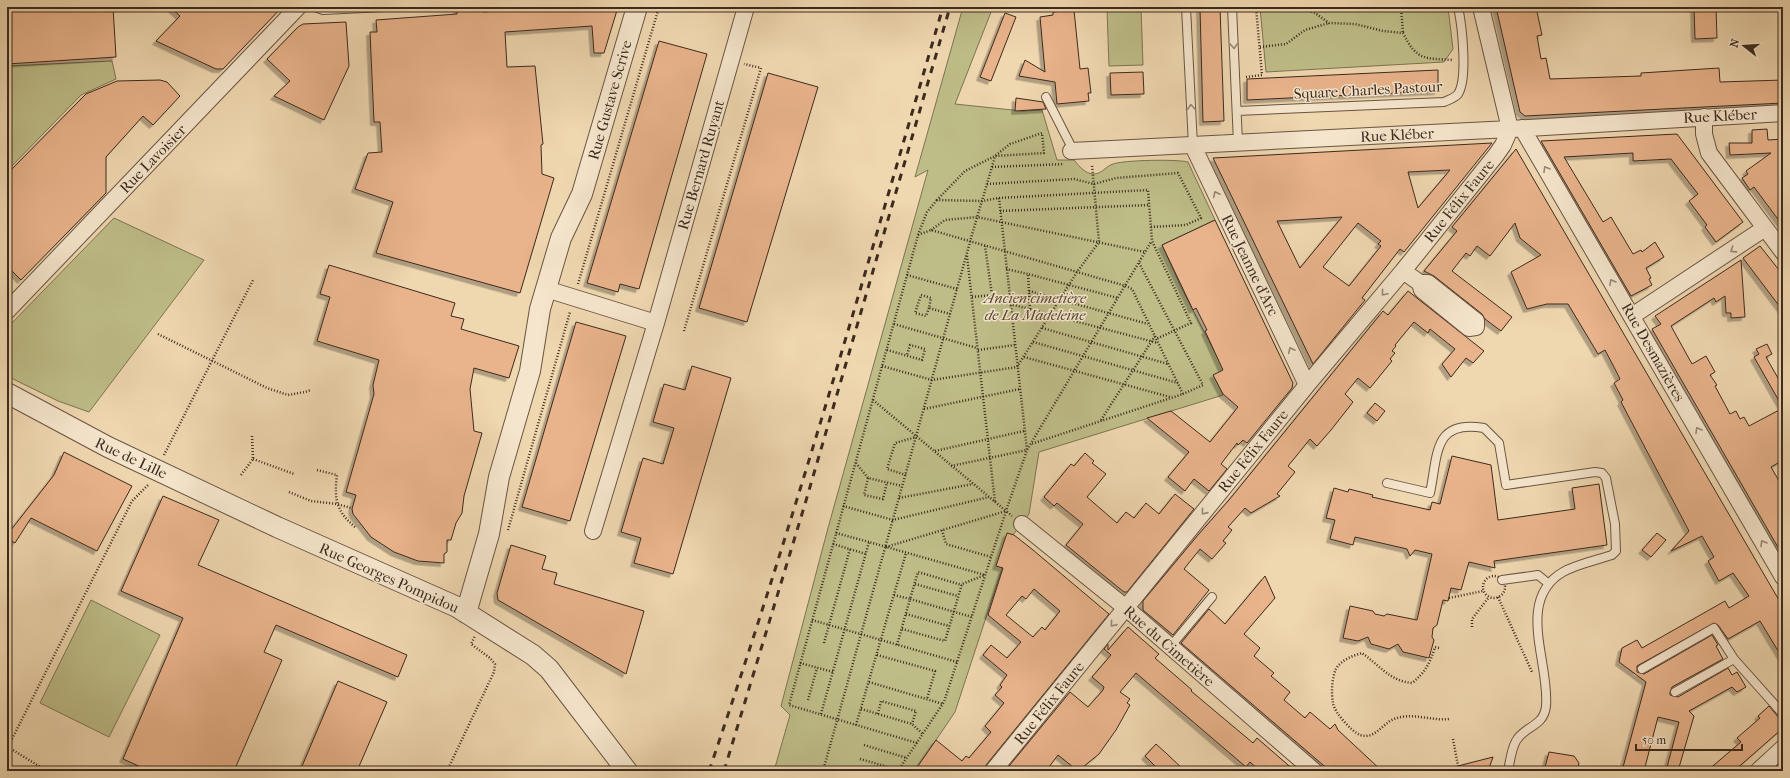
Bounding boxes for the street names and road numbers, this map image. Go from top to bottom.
street label: Rue Gustave Scrive [584,37,636,162]
street label: Square Charles Pastour [1293,77,1443,103]
street label: Rue Bernard Ruyant [674,97,728,232]
street label: Rue Kléber [1683,105,1758,127]
street label: Rue Lavoisier [116,121,191,197]
street label: Rue Kléber [1360,124,1435,146]
street label: Rue Félix Faure [1420,155,1498,246]
street label: Rue Jeanne d'Arc [1218,211,1283,319]
street label: Rue Desmazières [1617,299,1689,405]
street label: Rue Félix Faure [1214,405,1292,496]
street label: Rue de Lille [92,433,170,483]
street label: Rue Georges Pompidou [316,539,462,617]
street label: Rue du Cimetière [1120,602,1219,691]
street label: Rue Félix Faure [1010,657,1088,748]

